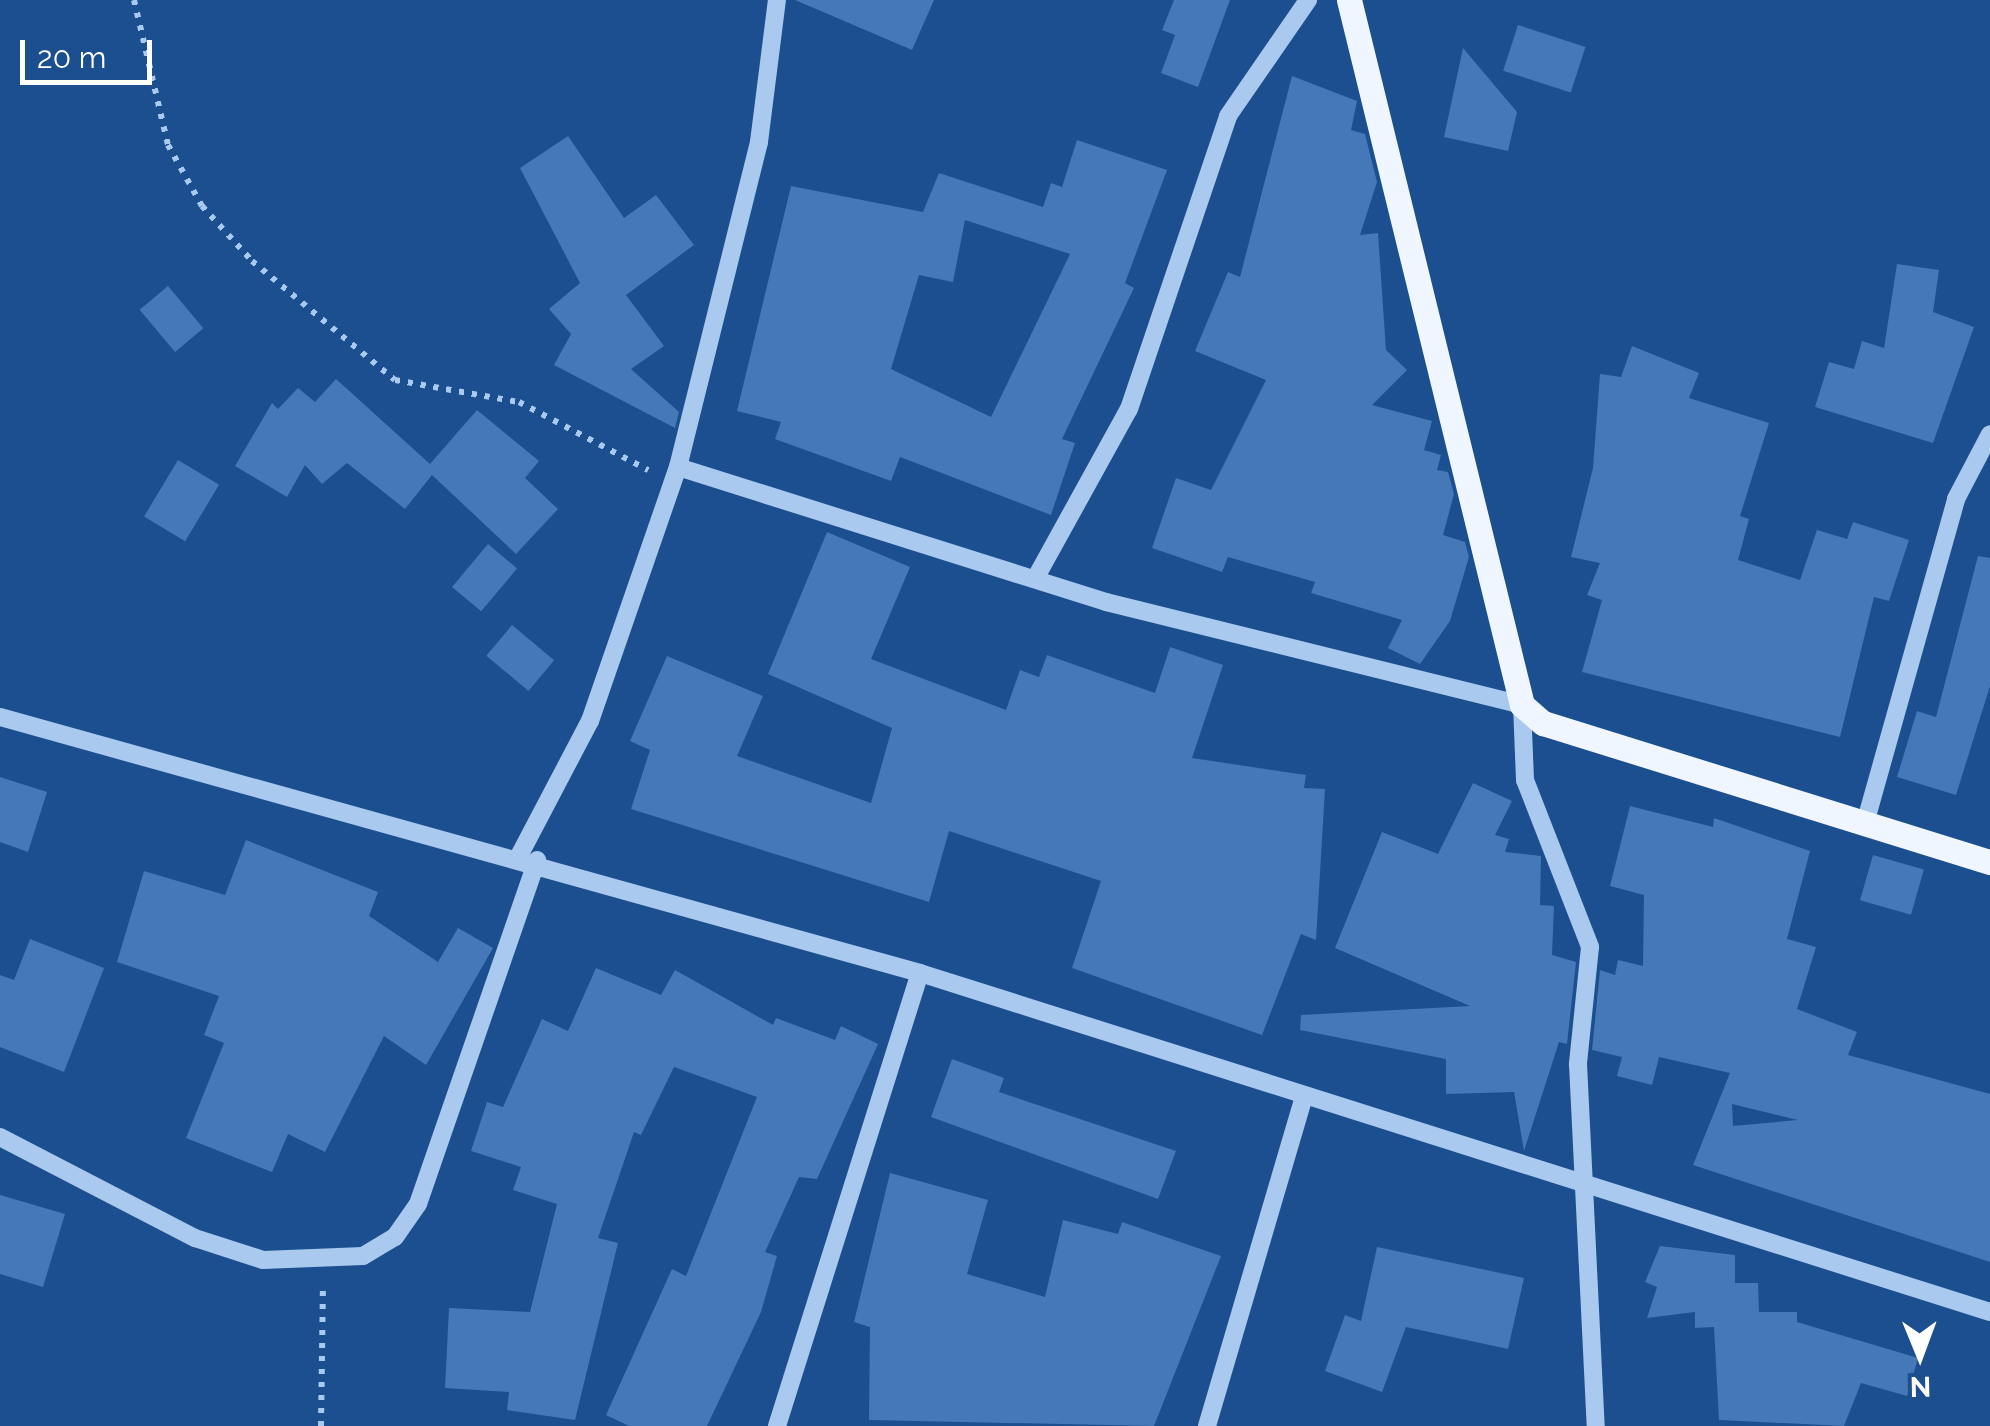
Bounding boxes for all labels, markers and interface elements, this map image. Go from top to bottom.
scale bar [25,20,158,82]
text: 20 m [37,40,106,75]
north arrow [1870,1306,1970,1406]
text: N [1910,1370,1932,1403]

